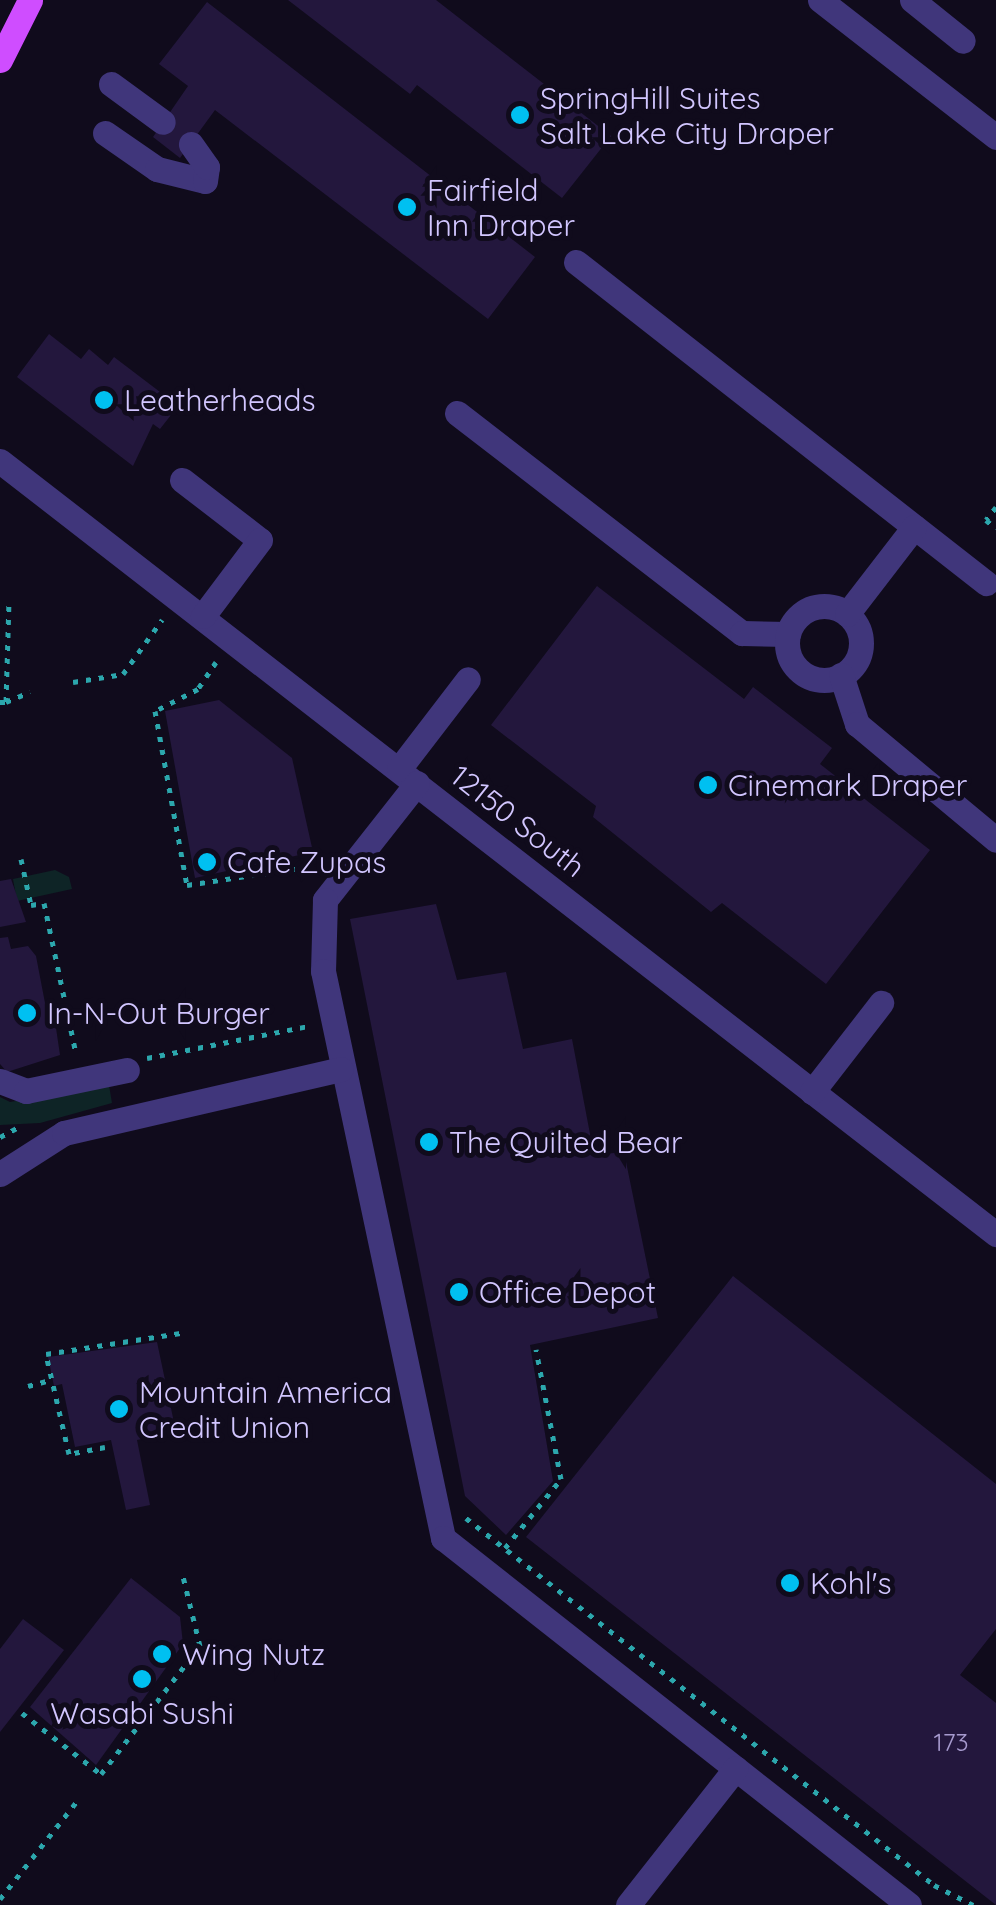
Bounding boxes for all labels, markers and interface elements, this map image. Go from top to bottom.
place label: SpringHill Suites Salt Lake City Draper [540,80,834,150]
marker: SpringHill Suites Salt Lake City Draper [509,104,531,126]
place label: Fairfield Inn Draper [427,172,575,242]
marker: Fairfield Inn Draper [396,196,418,218]
place label: Leatherheads [124,382,315,418]
marker: Leatherheads [93,389,115,411]
street label: 12150 South [444,757,592,885]
place label: Cinemark Draper [728,767,967,803]
marker: Cinemark Draper [697,774,719,796]
place label: Cafe Zupas [227,844,386,880]
marker: Cafe Zupas [196,851,218,873]
place label: In-N-Out Burger [47,995,270,1031]
marker: In-N-Out Burger [16,1002,38,1024]
place label: The Quilted Bear [449,1124,682,1160]
marker: The Quilted Bear [418,1131,440,1153]
place label: Office Depot [479,1274,656,1310]
marker: Office Depot [448,1281,470,1303]
place label: Mountain America Credit Union [139,1374,392,1444]
marker: Mountain America Credit Union [108,1398,130,1420]
place label: Kohl's [810,1565,892,1601]
marker: Kohl's [779,1572,801,1594]
place label: Wing Nutz [182,1636,325,1672]
marker: Wing Nutz [151,1643,173,1665]
marker: Wasabi Sushi [131,1668,153,1690]
place label: Wasabi Sushi [50,1695,234,1731]
house number: 173 [933,1727,969,1757]

